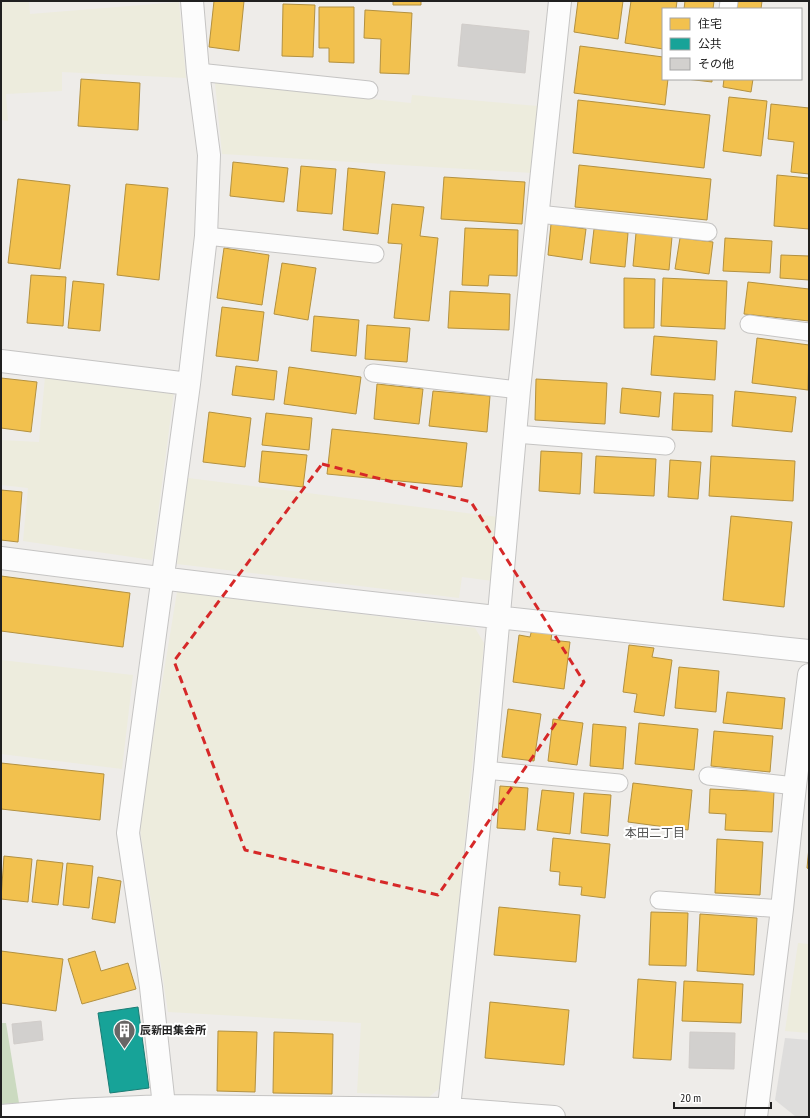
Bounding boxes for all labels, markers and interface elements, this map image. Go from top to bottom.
legend [662,8,802,80]
text: 住宅 [698,16,722,31]
text: 公共 [698,36,722,51]
text: その他 [698,56,734,71]
district label: 本田二丁目 [625,825,685,840]
building icon: 辰新田集会所 [111,1017,137,1050]
place label: 辰新田集会所 [140,1023,206,1037]
scale bar [674,1084,771,1110]
text: 20 m [680,1090,701,1105]

